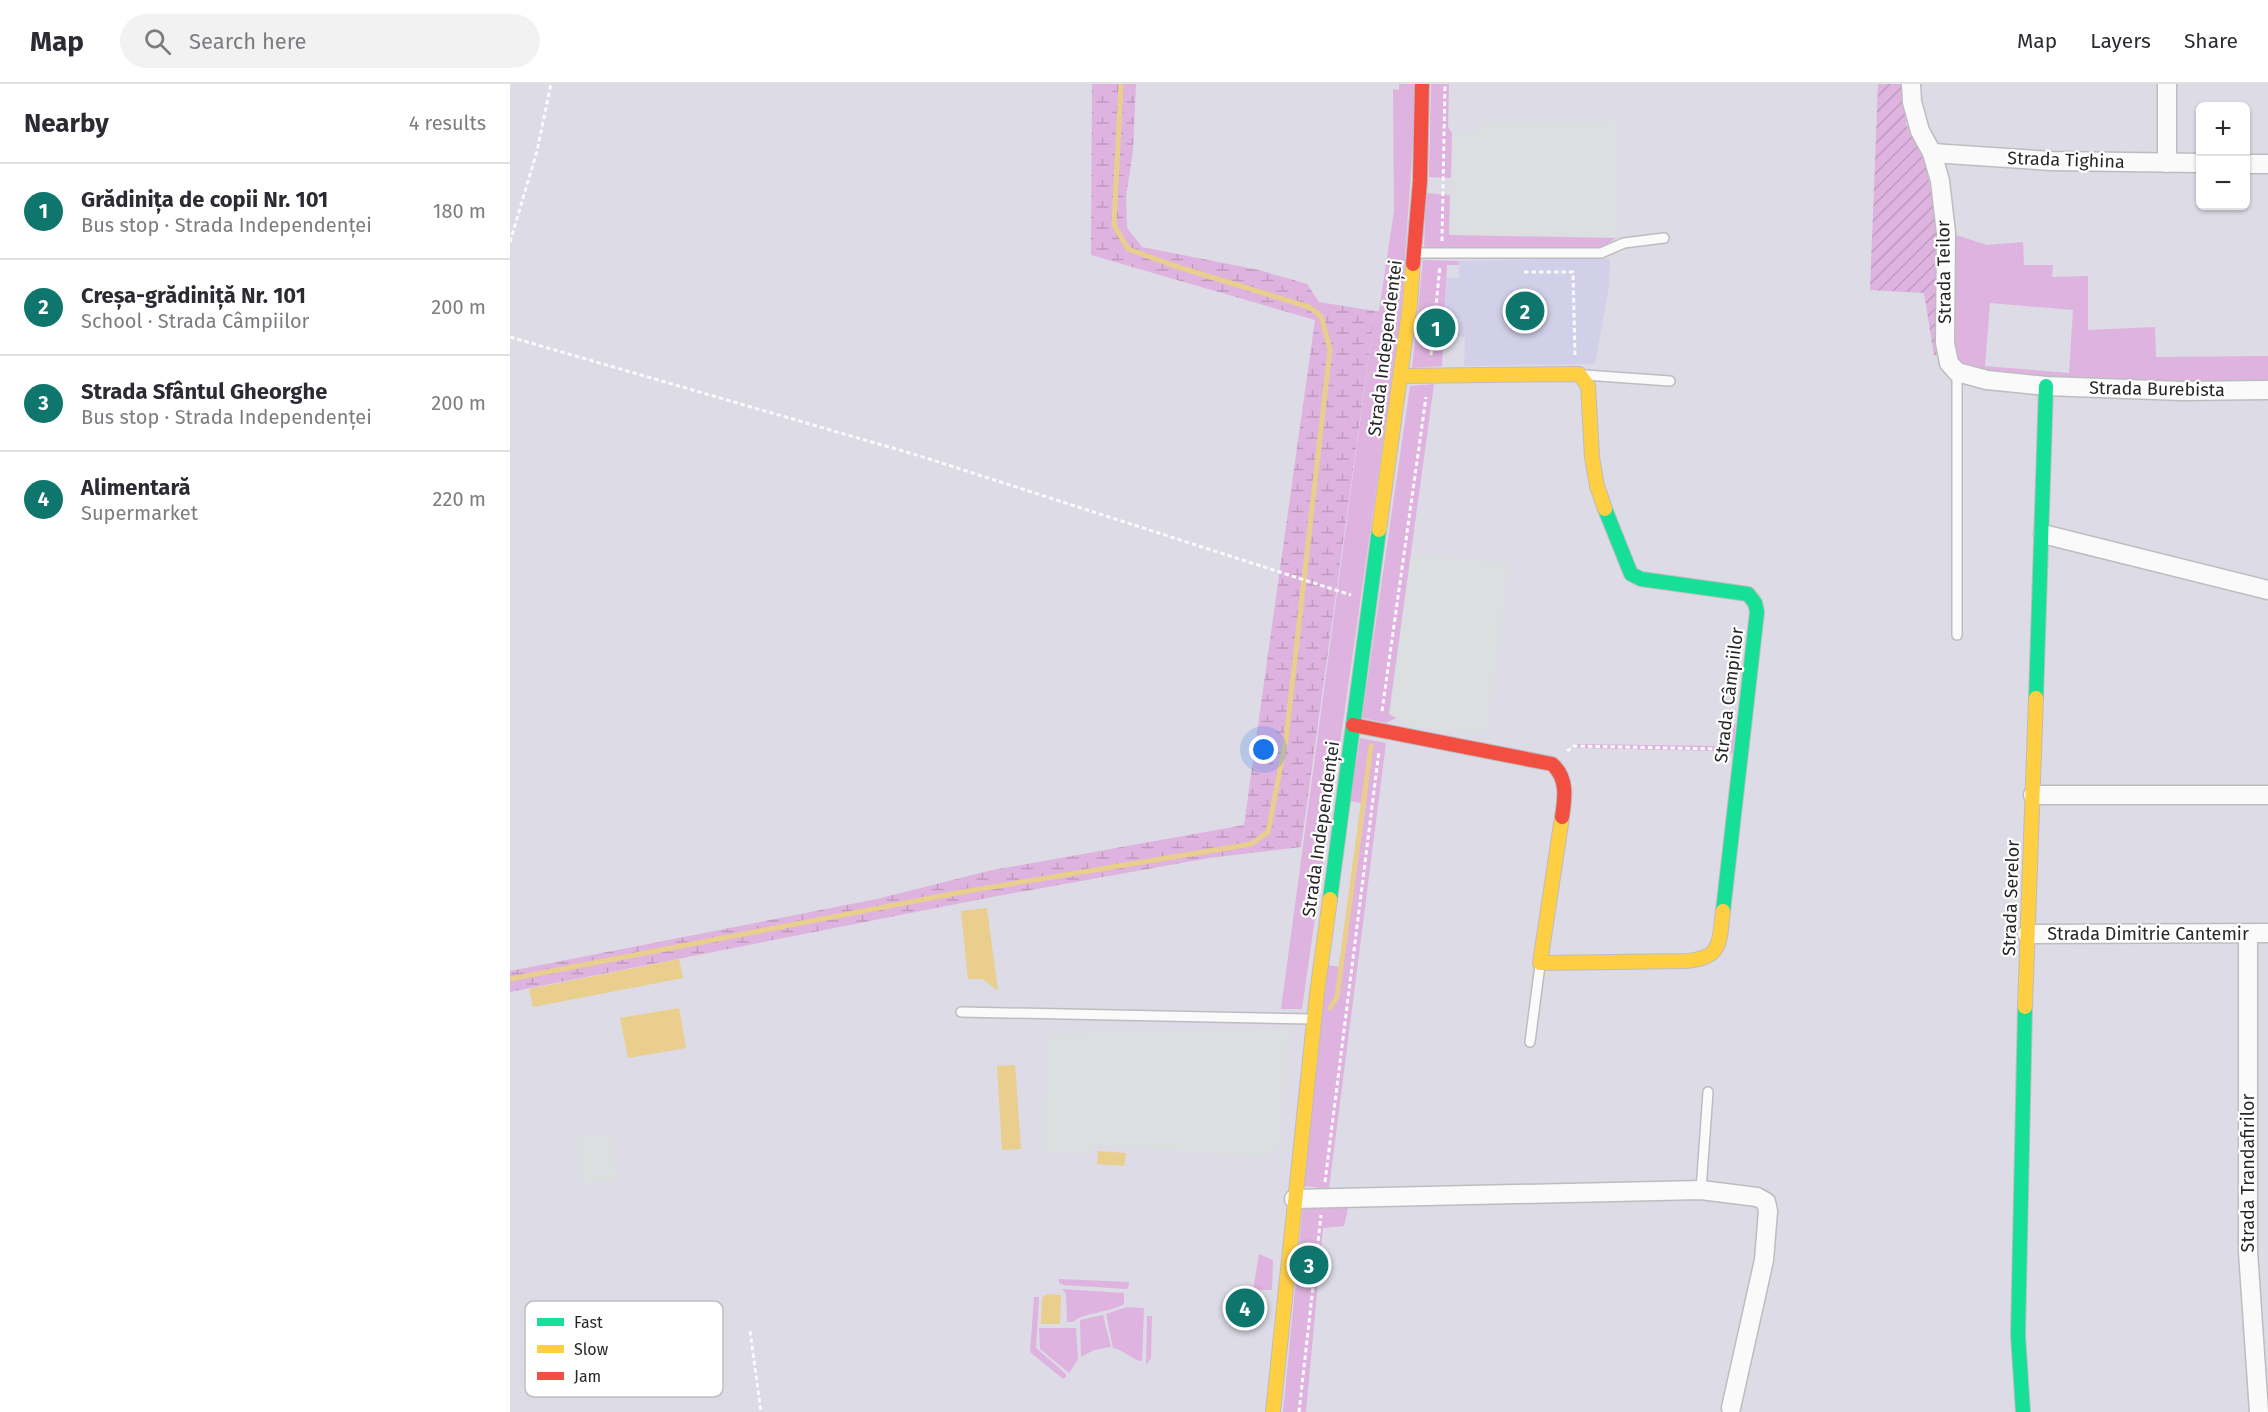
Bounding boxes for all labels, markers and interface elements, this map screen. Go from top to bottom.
search box [120,14,540,68]
text: Map [30,25,84,58]
icon: search [141,25,174,58]
text: Search here [189,28,307,55]
text: Map [2017,28,2057,54]
text: Layers [2090,28,2151,54]
text: Share [2184,28,2238,54]
map controls [2196,102,2250,210]
button: + [2196,102,2250,156]
text: Nearby [24,108,109,139]
text: 4 results [409,111,486,135]
street label: Strada Tighina [2007,147,2125,173]
button: − [2196,156,2250,210]
text: Grădinița de copii Nr. 101 [81,186,328,213]
text: 1 [39,199,48,223]
text: 180 m [433,199,486,223]
text: Bus stop · Strada Independenței [81,213,372,237]
street label: Strada Teilor [1932,220,1956,324]
street label: Strada Independenței [1363,259,1408,438]
text: Creșa-grădiniță Nr. 101 [81,282,306,309]
pin: 2 [1506,288,1544,334]
text: 2 [38,295,49,319]
text: 200 m [431,295,486,319]
pin: 1 [1416,306,1456,350]
text: School · Strada Câmpiilor [81,309,309,333]
street label: Strada Burebista [2089,377,2225,401]
text: Strada Sfântul Gheorghe [81,378,327,405]
text: 3 [38,391,49,415]
text: 200 m [431,391,486,415]
text: Bus stop · Strada Independenței [81,405,372,429]
text: Alimentară [81,474,191,501]
text: 4 [38,487,49,511]
text: 220 m [433,487,486,511]
text: Supermarket [81,501,198,525]
street label: Strada Câmpiilor [1710,626,1748,764]
your location [1249,735,1278,764]
street label: Strada Independenței [1298,740,1345,919]
street label: Strada Serelor [1998,839,2024,956]
street label: Strada Dimitrie Cantemir [2047,923,2249,945]
street label: Strada Trandafirilor [2237,1094,2259,1252]
pin: 3 [1290,1242,1328,1288]
pin: 4 [1226,1286,1264,1330]
legend [525,1301,723,1397]
text: Fast [574,1313,603,1332]
text: Slow [574,1340,609,1359]
text: Jam [574,1367,601,1386]

